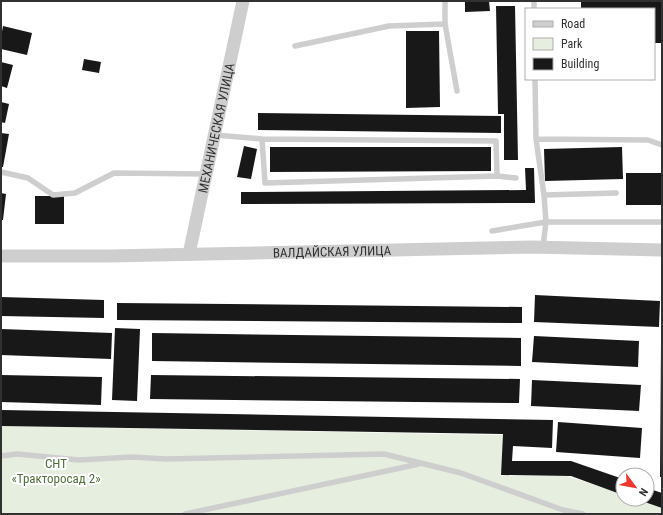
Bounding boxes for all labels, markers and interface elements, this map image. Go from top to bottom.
legend [525,8,655,80]
text: Road [561,17,585,31]
text: Park [561,37,583,51]
text: Building [561,57,599,71]
street label: МЕХАНИЧЕСКАЯ УЛИЦА [195,61,237,194]
street label: ВАЛДАЙСКАЯ УЛИЦА [273,242,392,260]
park label: СНТ «Тракторосад 2» [11,456,101,486]
north arrow [615,467,655,507]
text: N [636,486,650,499]

